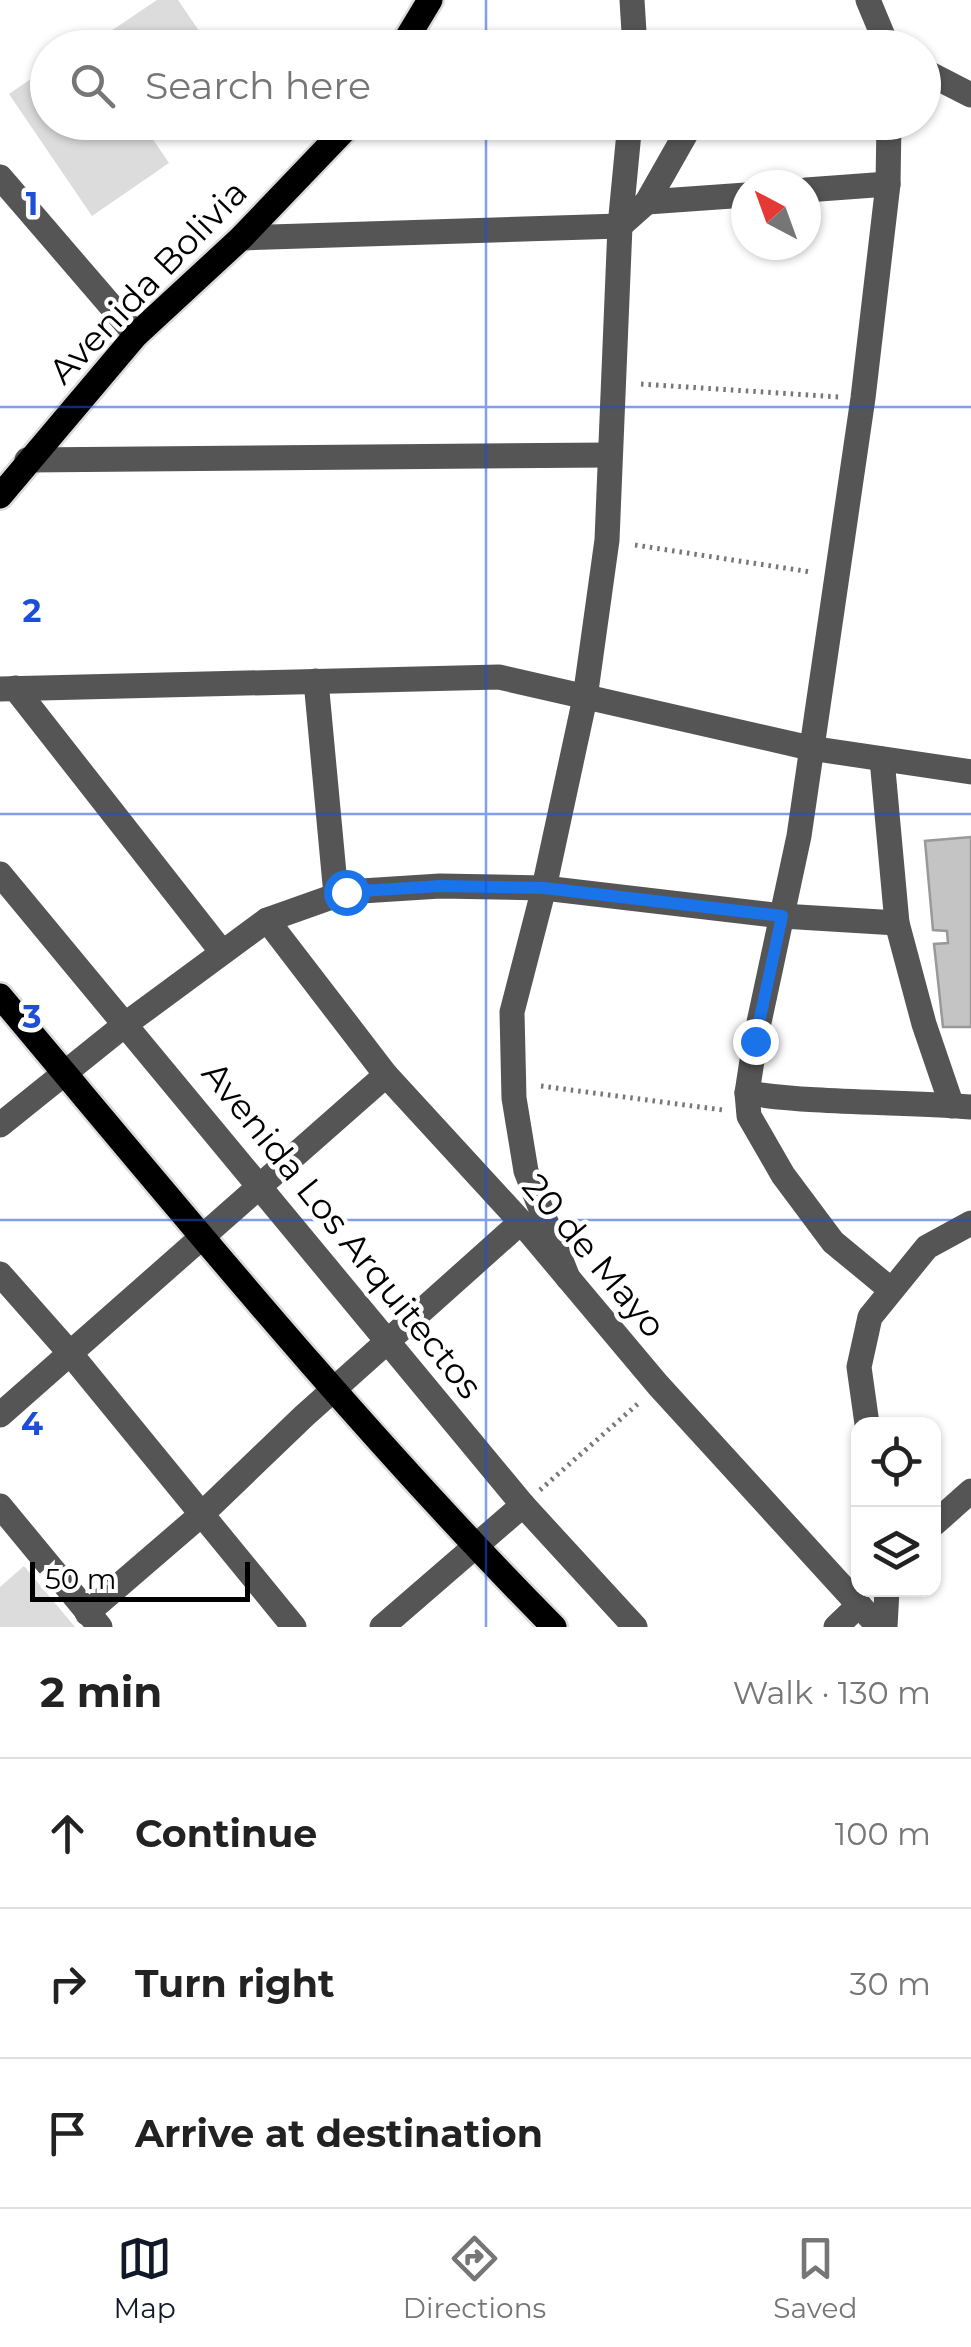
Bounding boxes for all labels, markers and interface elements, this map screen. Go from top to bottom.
search box [30,30,941,140]
icon: search [65,58,120,113]
text: Search here [145,62,371,109]
north arrow [731,170,821,260]
street label: Avenida Bolivia [40,171,256,392]
text: 1 [26,184,38,223]
text: 2 [23,591,41,630]
route start [324,870,370,916]
text: 3 [22,997,41,1036]
route end [733,1019,779,1065]
street label: Avenida Los Arquitectos [193,1052,492,1407]
street label: 20 de Mayo [514,1165,675,1346]
text: 4 [21,1404,43,1443]
map controls [851,1417,941,1597]
button: locate [851,1417,941,1507]
button: layers [851,1507,941,1597]
scale bar [30,1557,250,1602]
text: 50 m [45,1562,116,1596]
text: 2 min [40,1666,162,1718]
text: Walk · 130 m [733,1673,931,1712]
icon: ahead [40,1806,95,1861]
text: Continue [135,1810,317,1857]
text: 100 m [835,1814,931,1853]
icon: right [40,1956,95,2011]
text: Turn right [135,1960,334,2007]
text: 30 m [849,1964,931,2003]
icon: arrive [40,2106,95,2161]
text: Arrive at destination [135,2110,543,2157]
tab: Map [114,2231,176,2325]
tab: Directions [403,2231,546,2325]
tab: Saved [773,2231,857,2325]

